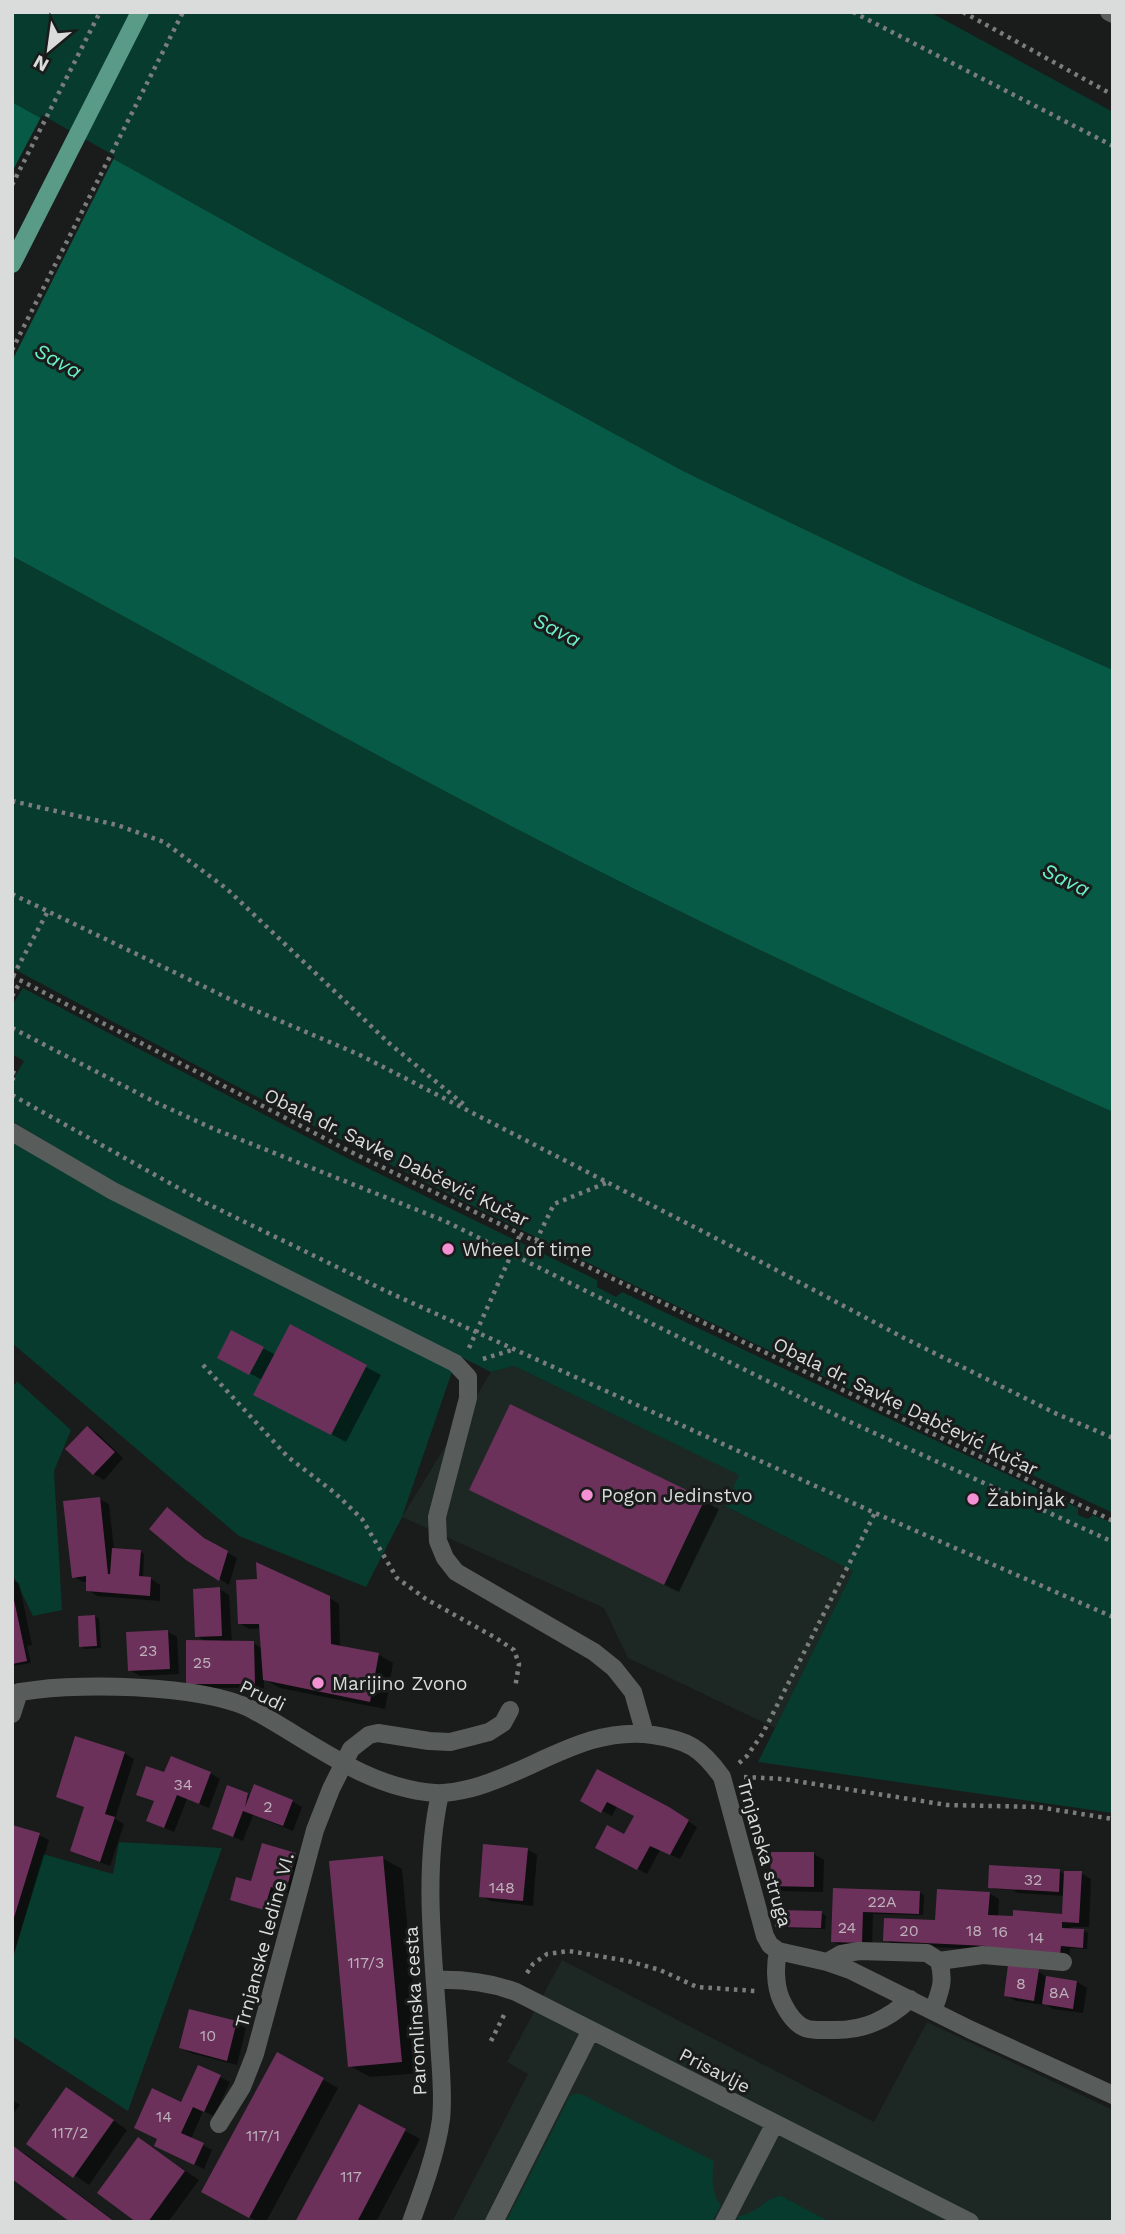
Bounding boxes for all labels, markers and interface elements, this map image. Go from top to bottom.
north arrow [14,14,84,84]
text: N [29,50,53,77]
water label: Sava [30,337,86,384]
water label: Sava [529,607,585,652]
water label: Sava [1038,857,1094,902]
street label: Obala dr. Savke Dabčević Kučar [261,1083,533,1232]
place label: Wheel of time [462,1238,592,1261]
marker: Wheel of time [440,1241,456,1257]
street label: Obala dr. Savke Dabčević Kučar [770,1332,1042,1481]
place label: Pogon Jedinstvo [601,1484,753,1507]
marker: Pogon Jedinstvo [579,1487,595,1503]
place label: Žabinjak [987,1488,1065,1511]
marker: Žabinjak [965,1491,981,1507]
house number: 23 [139,1641,157,1660]
house number: 25 [193,1653,211,1672]
place label: Marijino Zvono [332,1672,467,1695]
street label: Prudi [236,1675,289,1716]
marker: Marijino Zvono [310,1675,326,1691]
house number: 34 [173,1775,193,1794]
street label: Trnjanska struga [732,1776,797,1930]
house number: 2 [263,1797,273,1816]
street label: Trnjanske ledine VI. [230,1850,299,2030]
house number: 32 [1024,1870,1042,1889]
house number: 148 [489,1878,515,1897]
house number: 22A [867,1892,897,1911]
house number: 24 [838,1918,857,1937]
house number: 20 [899,1921,919,1940]
house number: 18 [966,1921,982,1940]
house number: 16 [992,1922,1008,1941]
street label: Paromlinska cesta [400,1925,431,2096]
house number: 14 [1028,1928,1044,1947]
house number: 117/3 [348,1953,384,1972]
house number: 8 [1016,1974,1026,1993]
house number: 8A [1049,1983,1070,2002]
house number: 10 [200,2026,216,2045]
street label: Prisavlje [675,2043,754,2098]
house number: 14 [156,2107,172,2126]
house number: 117/2 [52,2123,88,2142]
house number: 117/1 [246,2126,280,2145]
house number: 117 [340,2167,362,2186]

